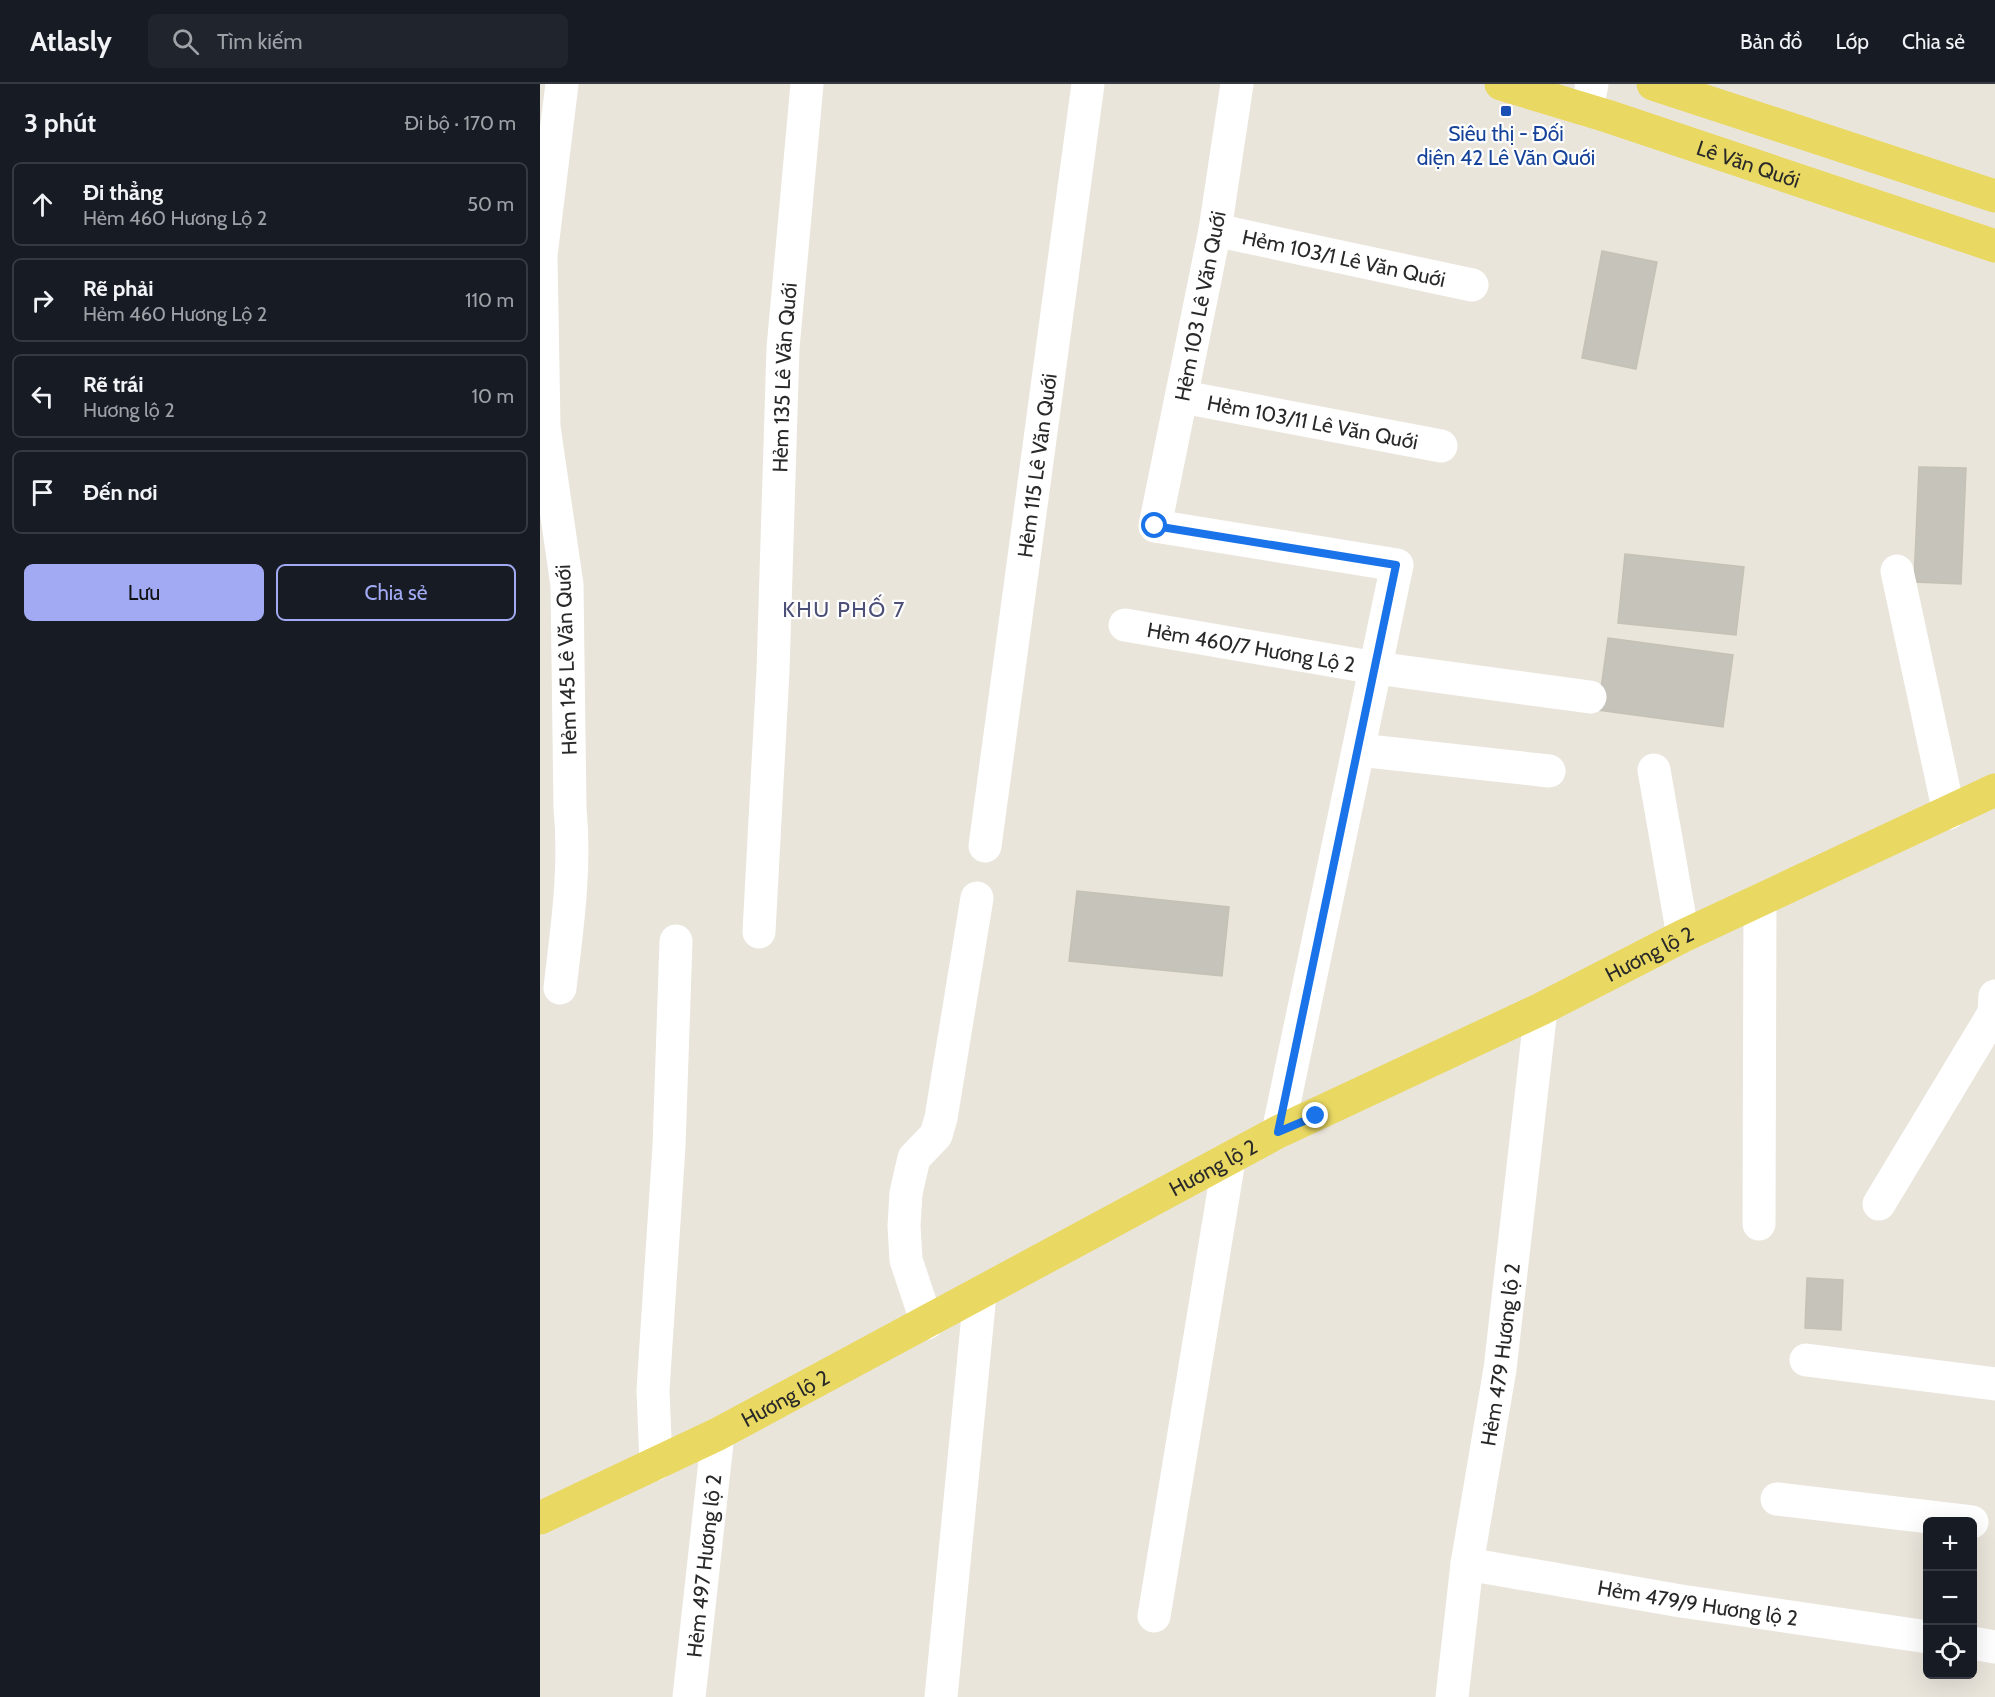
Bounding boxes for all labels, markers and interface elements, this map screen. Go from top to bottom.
search box [148,14,568,68]
text: Atlasly [30,24,112,58]
icon: search [169,25,202,58]
text: Tìm kiếm [217,28,303,55]
text: Bản đồ [1740,29,1802,54]
text: Lớp [1835,29,1869,54]
text: Chia sẻ [1902,29,1965,54]
marker: Siêu thị - Đối diện 42 Lê Văn Quới [1499,104,1513,118]
text: 3 phút [24,107,96,139]
text: Đi bộ · 170 m [404,111,516,135]
place label: Siêu thị - Đối diện 42 Lê Văn Quới [1417,121,1595,170]
street label: Lê Văn Quới [1694,134,1803,192]
text: Đi thẳng [83,179,163,206]
icon: ahead [26,188,59,221]
text: 50 m [467,192,514,216]
text: Hẻm 460 Hương Lộ 2 [83,206,267,230]
street label: Hẻm 103 Lê Văn Quới [1169,209,1231,403]
street label: Hẻm 103/1 Lê Văn Quới [1240,224,1448,292]
text: Rẽ phải [83,275,154,302]
street label: Hẻm 135 Lê Văn Quới [767,282,801,473]
icon: right [26,284,59,317]
text: 110 m [465,288,514,312]
text: Hẻm 460 Hương Lộ 2 [83,302,267,326]
text: Rẽ trái [83,371,144,398]
street label: Hẻm 115 Lê Văn Quới [1012,372,1061,559]
icon: left [26,380,59,413]
text: 10 m [471,384,514,408]
street label: Hẻm 103/11 Lê Văn Quới [1205,389,1420,454]
text: Hương lộ 2 [83,398,175,422]
icon: arrive [26,476,59,509]
text: Đến nơi [83,479,157,506]
route start [1141,512,1167,538]
button: Lưu [24,564,264,621]
button: Chia sẻ [276,564,516,621]
street label: Hẻm 145 Lê Văn Quới [550,564,582,756]
district label: KHU PHỐ 7 [782,594,906,623]
street label: Hẻm 460/7 Hương Lộ 2 [1145,616,1357,677]
street label: Hương lộ 2 [1601,920,1697,987]
route end [1302,1102,1328,1128]
street label: Hương lộ 2 [1164,1133,1261,1201]
street label: Hẻm 479 Hương lộ 2 [1475,1262,1524,1448]
street label: Hương lộ 2 [737,1364,833,1432]
street label: Hẻm 497 Hương lộ 2 [681,1473,726,1659]
map controls [1923,1517,1977,1679]
button: + [1923,1517,1977,1571]
button: − [1923,1571,1977,1625]
street label: Hẻm 479/9 Hương lộ 2 [1596,1574,1800,1630]
button: locate [1923,1625,1977,1679]

